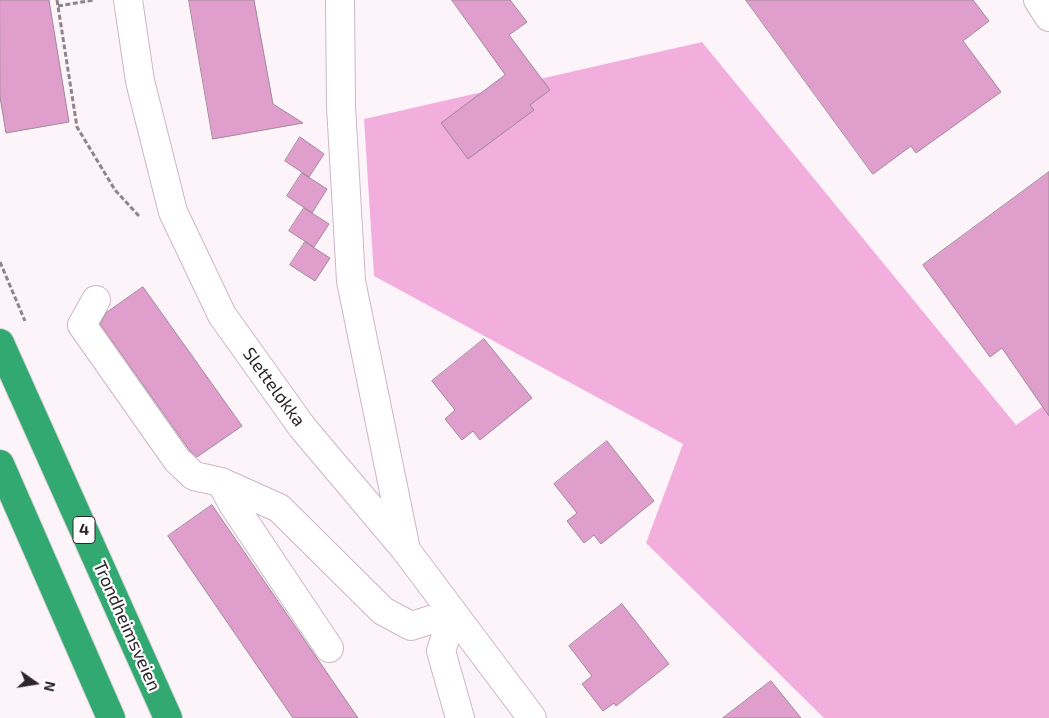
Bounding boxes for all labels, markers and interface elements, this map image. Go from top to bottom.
street label: Sletteløkka [238,343,310,431]
road number: 4 [73,516,95,544]
street label: Trondheimsveien [89,558,165,694]
north arrow [10,658,60,708]
text: N [41,680,60,693]

